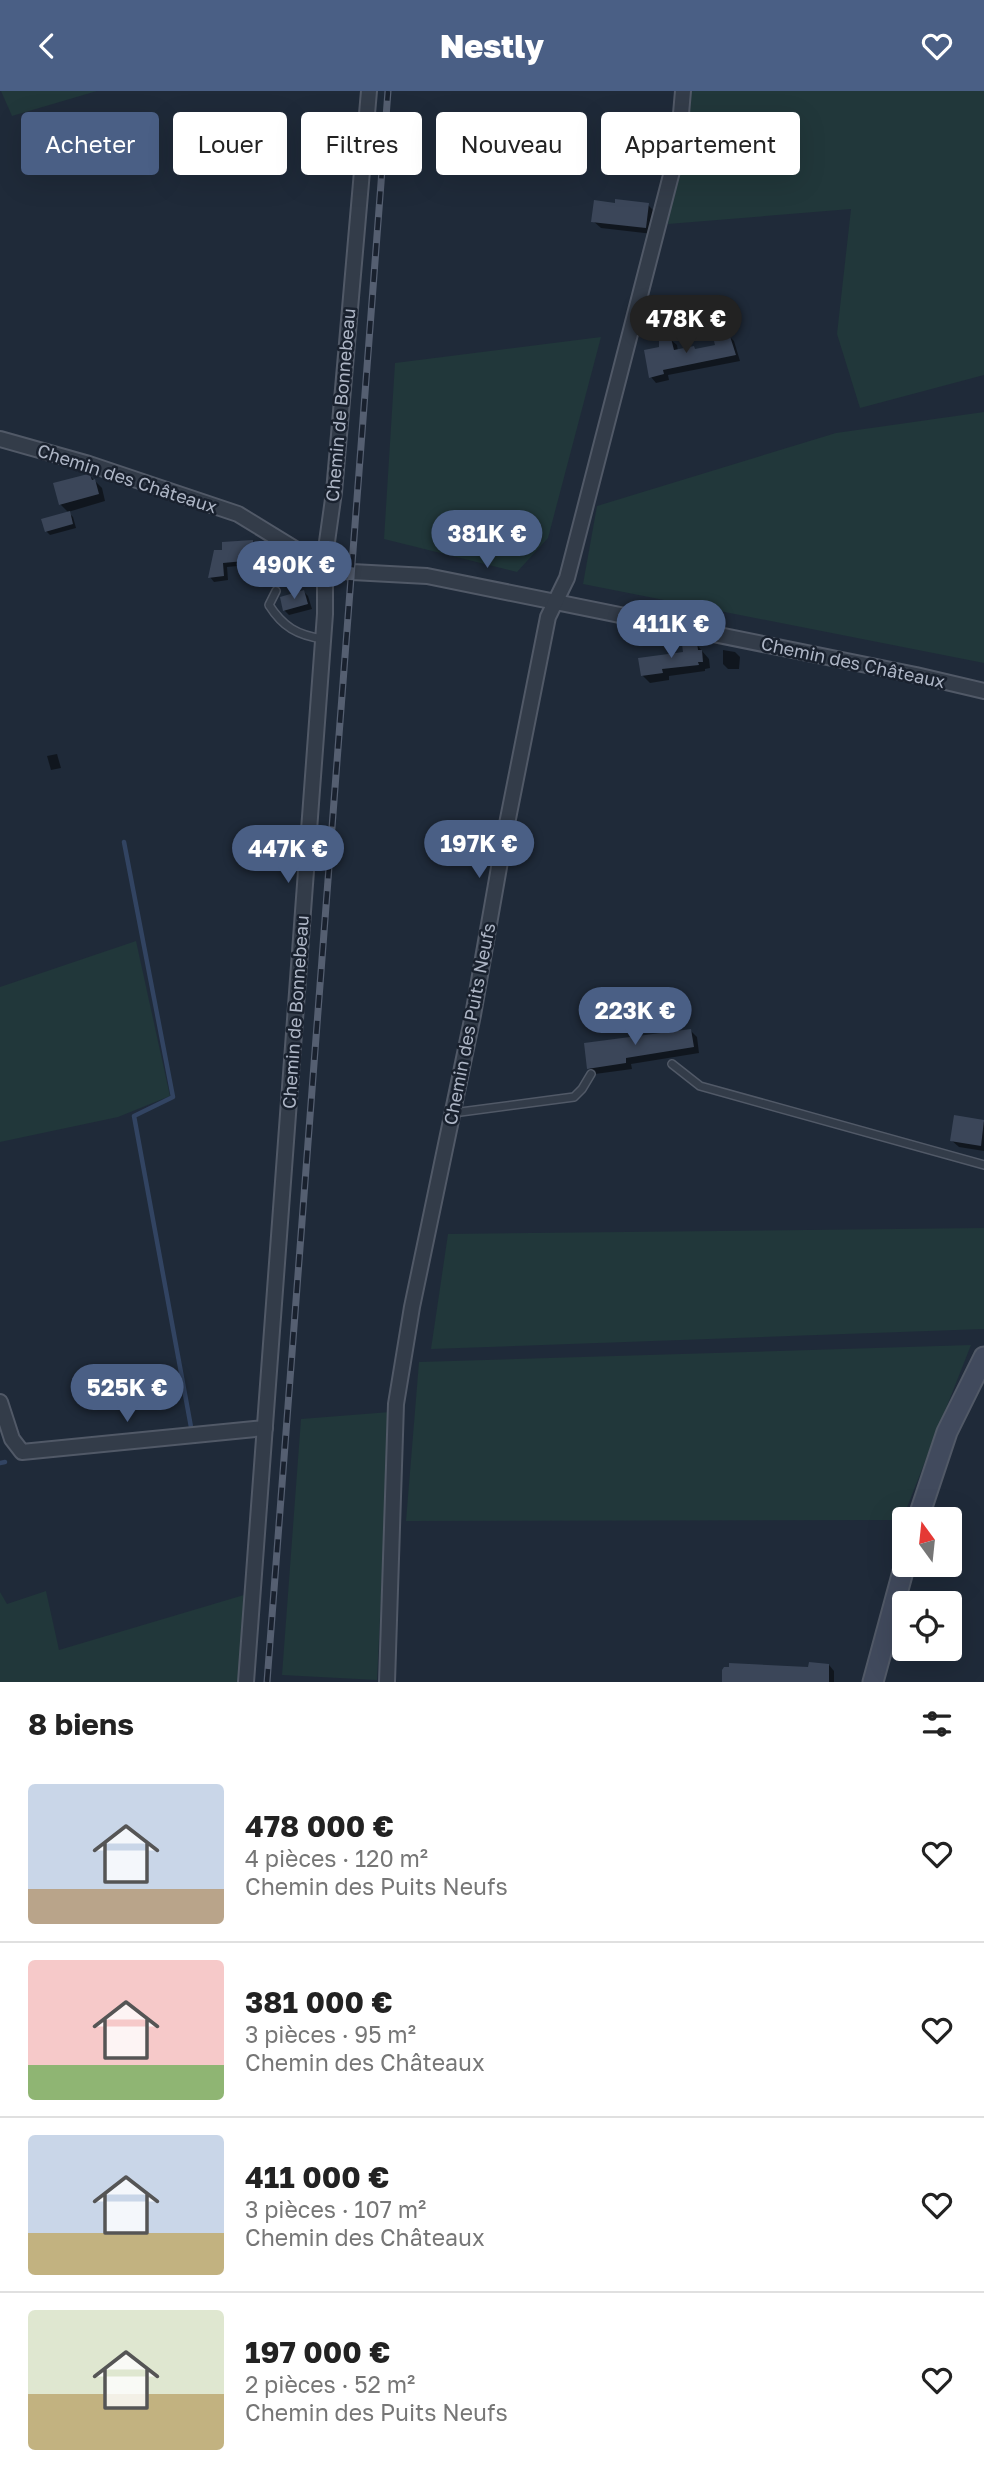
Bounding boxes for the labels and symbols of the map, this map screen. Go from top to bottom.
pin: 478K € [629,295,743,355]
street label: Chemin de Bonnebeau [321,307,359,503]
street label: Chemin des Châteaux [35,439,220,518]
pin: 381K € [430,511,544,570]
pin: 490K € [237,541,351,601]
pin: 411K € [614,601,728,660]
street label: Chemin des Châteaux [759,632,947,692]
pin: 197K € [422,821,536,880]
pin: 447K € [231,825,345,885]
street label: Chemin de Bonnebeau [277,914,313,1110]
street label: Chemin des Puits Neufs [439,921,499,1127]
pin: 223K € [578,988,692,1047]
pin: 525K € [70,1365,184,1424]
north arrow [892,1507,962,1577]

